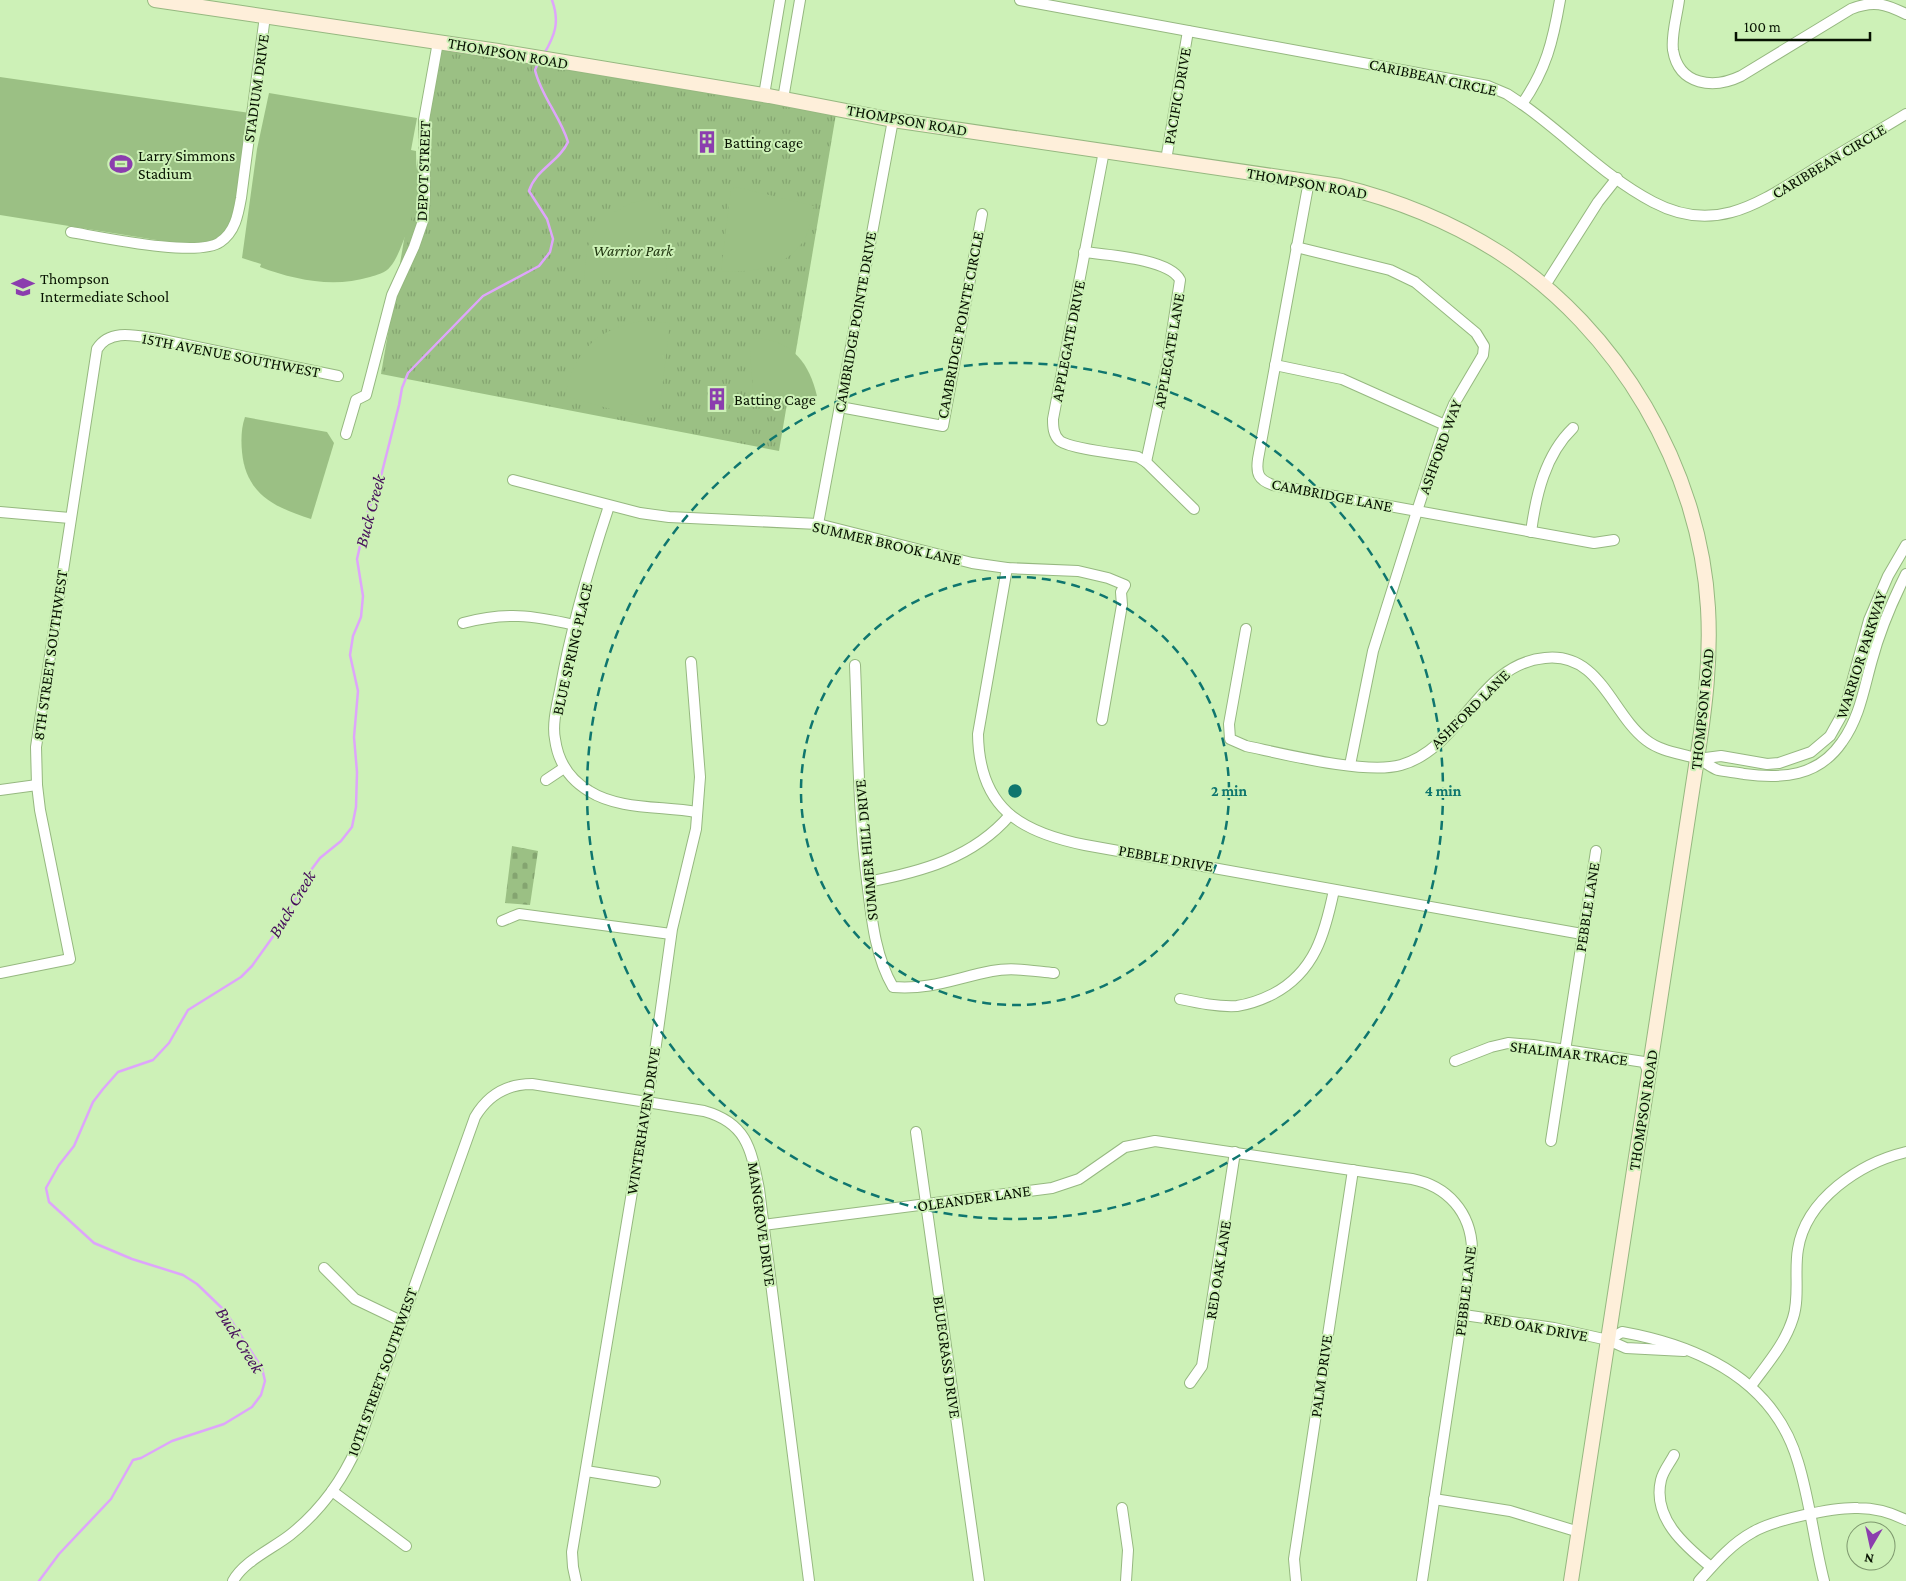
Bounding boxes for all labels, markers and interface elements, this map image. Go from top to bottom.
scale bar [1736,10,1870,42]
text: 100 m [1744,19,1781,35]
street label: STADIUM DRIVE [240,33,272,143]
street label: THOMPSON ROAD [446,34,570,72]
street label: PACIFIC DRIVE [1160,46,1194,146]
street label: CARIBBEAN CIRCLE [1368,55,1499,99]
street label: THOMPSON ROAD [845,101,969,139]
street label: DEPOT STREET [413,120,433,222]
street label: CARIBBEAN CIRCLE [1769,120,1889,202]
building icon: Batting cage [694,129,720,155]
place label: Batting cage [724,134,803,152]
place label: Larry Simmons Stadium [138,147,235,182]
sports icon: Larry Simmons Stadium [108,151,134,177]
street label: THOMPSON ROAD [1245,164,1369,202]
street label: CAMBRIDGE POINTE DRIVE [831,230,879,414]
street label: CAMBRIDGE POINTE CIRCLE [934,230,987,420]
park label: Warrior Park [593,242,674,259]
place label: Thompson Intermediate School [40,270,169,305]
school or university icon: Thompson Intermediate School [10,274,36,300]
street label: APPLEGATE DRIVE [1048,279,1088,403]
street label: APPLEGATE LANE [1150,292,1188,410]
street label: 15TH AVENUE SOUTHWEST [140,329,322,381]
building icon: Batting Cage [704,386,730,412]
place label: Batting Cage [734,391,816,409]
street label: ASHFORD WAY [1415,397,1465,496]
water label: Buck Creek [351,471,390,550]
street label: CAMBRIDGE LANE [1270,475,1394,515]
street label: SUMMER BROOK LANE [811,518,963,568]
street label: 8TH STREET SOUTHWEST [30,568,70,741]
street label: BLUE SPRING PLACE [549,581,596,717]
street label: WARRIOR PARKWAY [1832,589,1890,721]
street label: THOMPSON ROAD [1687,647,1717,771]
street label: ASHFORD LANE [1427,666,1513,752]
street label: SUMMER HILL DRIVE [851,778,881,921]
centre of rings [1006,782,1024,800]
text: 2 min [1211,783,1247,799]
text: 4 min [1425,783,1462,799]
street label: PEBBLE DRIVE [1117,841,1215,875]
street label: PEBBLE LANE [1572,861,1602,953]
water label: Buck Creek [264,866,320,941]
street label: SHALIMAR TRACE [1509,1037,1629,1069]
street label: WINTERHAVEN DRIVE [623,1046,663,1196]
street label: THOMPSON ROAD [1625,1048,1661,1172]
street label: MANGROVE DRIVE [745,1161,779,1288]
street label: OLEANDER LANE [916,1182,1032,1214]
street label: RED OAK LANE [1202,1219,1234,1320]
street label: PEBBLE LANE [1451,1245,1479,1337]
street label: 10TH STREET SOUTHWEST [344,1285,420,1458]
street label: BLUEGRASS DRIVE [930,1295,964,1420]
water label: Buck Creek [212,1303,269,1378]
street label: RED OAK DRIVE [1483,1309,1590,1345]
street label: PALM DRIVE [1307,1333,1335,1418]
north arrow [1846,1521,1896,1571]
text: N [1863,1550,1875,1567]

